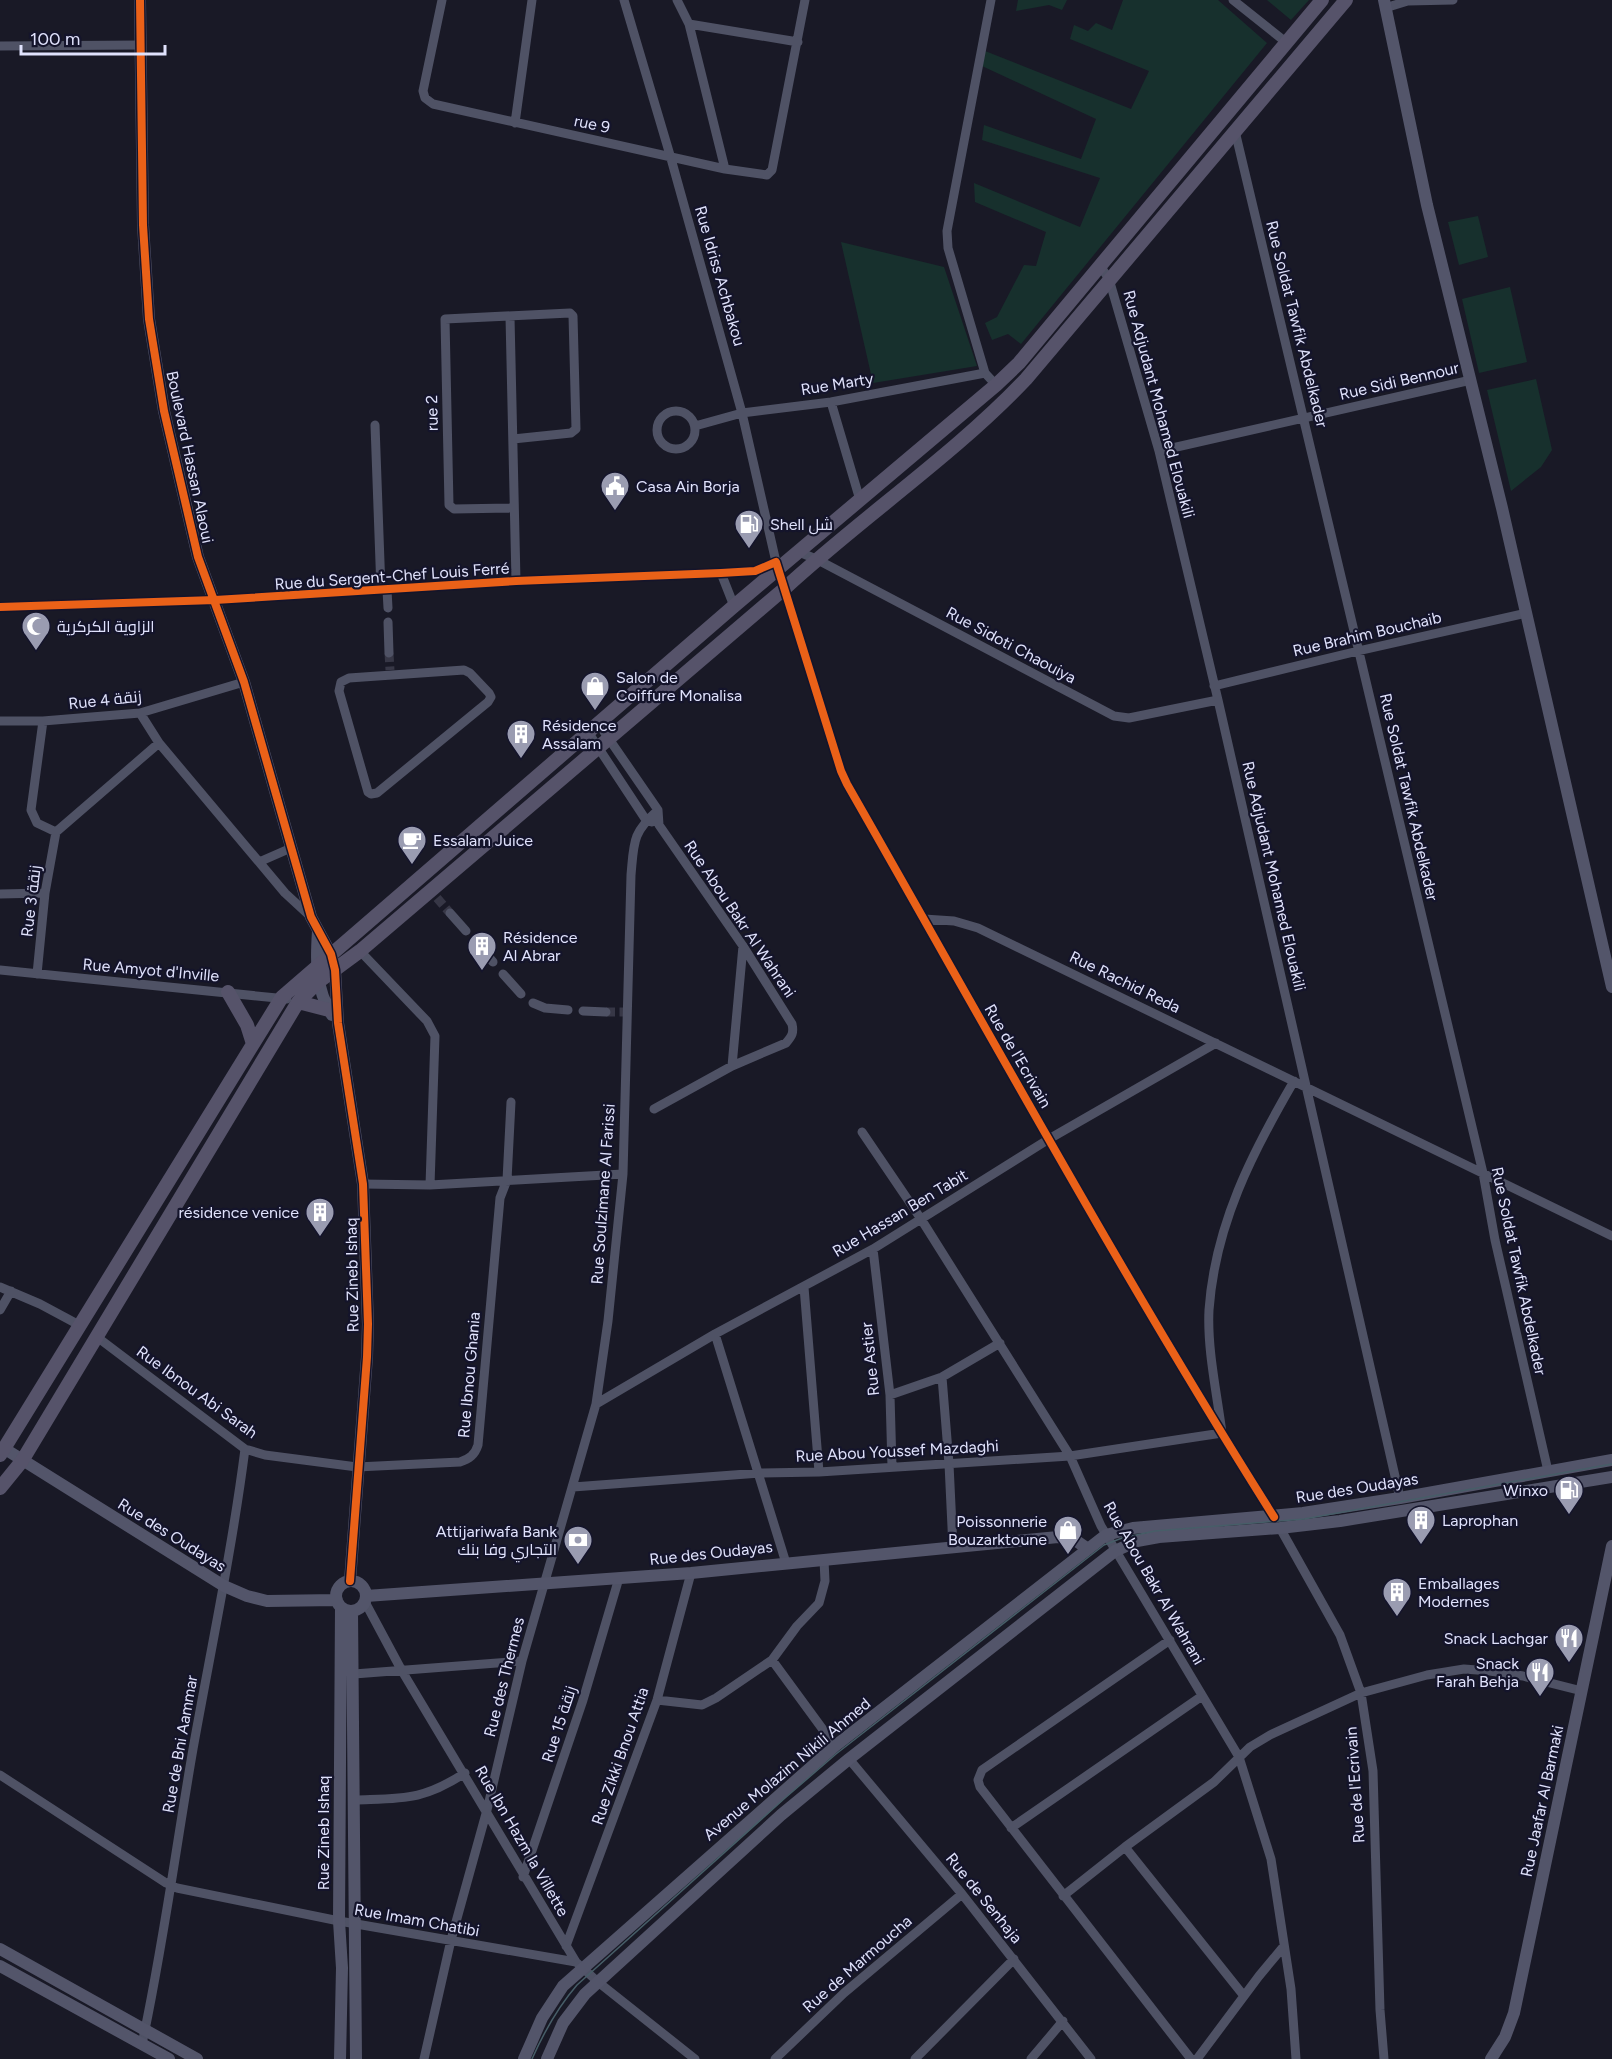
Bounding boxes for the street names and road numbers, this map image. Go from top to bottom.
street label: rue 9 [572,111,612,137]
street label: Rue Idriss Achbakou [691,204,749,348]
street label: Rue Soldat Tawfik Abdelkader [1262,219,1332,430]
street label: Rue Adjudant Mohamed Elouakili [1119,288,1199,520]
street label: Rue Sidi Bennour [1337,358,1461,404]
street label: Boulevard Hassan Alaoui [162,369,218,545]
street label: Rue Marty [799,369,875,399]
street label: rue 2 [422,395,442,431]
street label: Rue du Sergent-Chef Louis Ferré [274,558,510,594]
street label: Rue Sidoti Chaouiya [943,603,1079,687]
street label: Rue Brahim Bouchaib [1291,608,1443,660]
street label: Rue 4 زنقة [67,687,143,713]
street label: Rue Soldat Tawfik Abdelkader [1376,691,1442,903]
street label: Rue Adjudant Mohamed Elouakili [1238,759,1310,993]
street label: Rue Abou Bakr Al Wahrani [680,837,800,1001]
street label: Rue 3 زنقة [17,864,45,938]
street label: Rue Rachid Reda [1067,947,1183,1017]
street label: Rue Amyot d'Inville [82,955,220,985]
street label: Rue de l'Ecrivain [981,1001,1055,1111]
street label: Rue Soulzimane Al Farissi [587,1103,619,1285]
street label: Rue Hassan Ben Tabit [829,1165,971,1261]
street label: Rue Soldat Tawfik Abdelkader [1488,1165,1551,1378]
street label: Rue Zineb Ishaq [342,1217,362,1333]
street label: Rue Ibnou Ghania [454,1311,484,1439]
street label: Rue Astier [857,1321,883,1397]
street label: Rue Ibnou Abi Sarah [133,1342,261,1442]
street label: Rue Abou Youssef Mazdaghi [795,1436,999,1466]
street label: Rue des Oudayas [1294,1469,1420,1507]
street label: Rue des Oudayas [114,1494,230,1576]
street label: Rue Abou Bakr Al Wahrani [1099,1498,1209,1668]
street label: Rue des Oudayas [648,1537,774,1569]
street label: Rue des Thermes [480,1615,528,1739]
street label: Rue de Bni Aammar [159,1673,202,1814]
street label: Rue 15 زنقة [538,1683,580,1765]
street label: Rue Zikki Bnou Attia [588,1685,652,1827]
street label: Avenue Molazim Nikili Ahmed [700,1694,874,1844]
street label: Rue Jaafar Al Barmaki [1517,1723,1567,1879]
street label: Rue de l'Ecrivain [1341,1726,1369,1844]
street label: Rue Ibn Hazm la Villette [471,1762,573,1920]
street label: Rue Zineb Ishaq [314,1776,333,1890]
street label: Rue de Senhaja [942,1849,1026,1947]
street label: Rue Imam Chatibi [353,1900,481,1940]
street label: Rue de Marmoucha [799,1911,915,2017]

